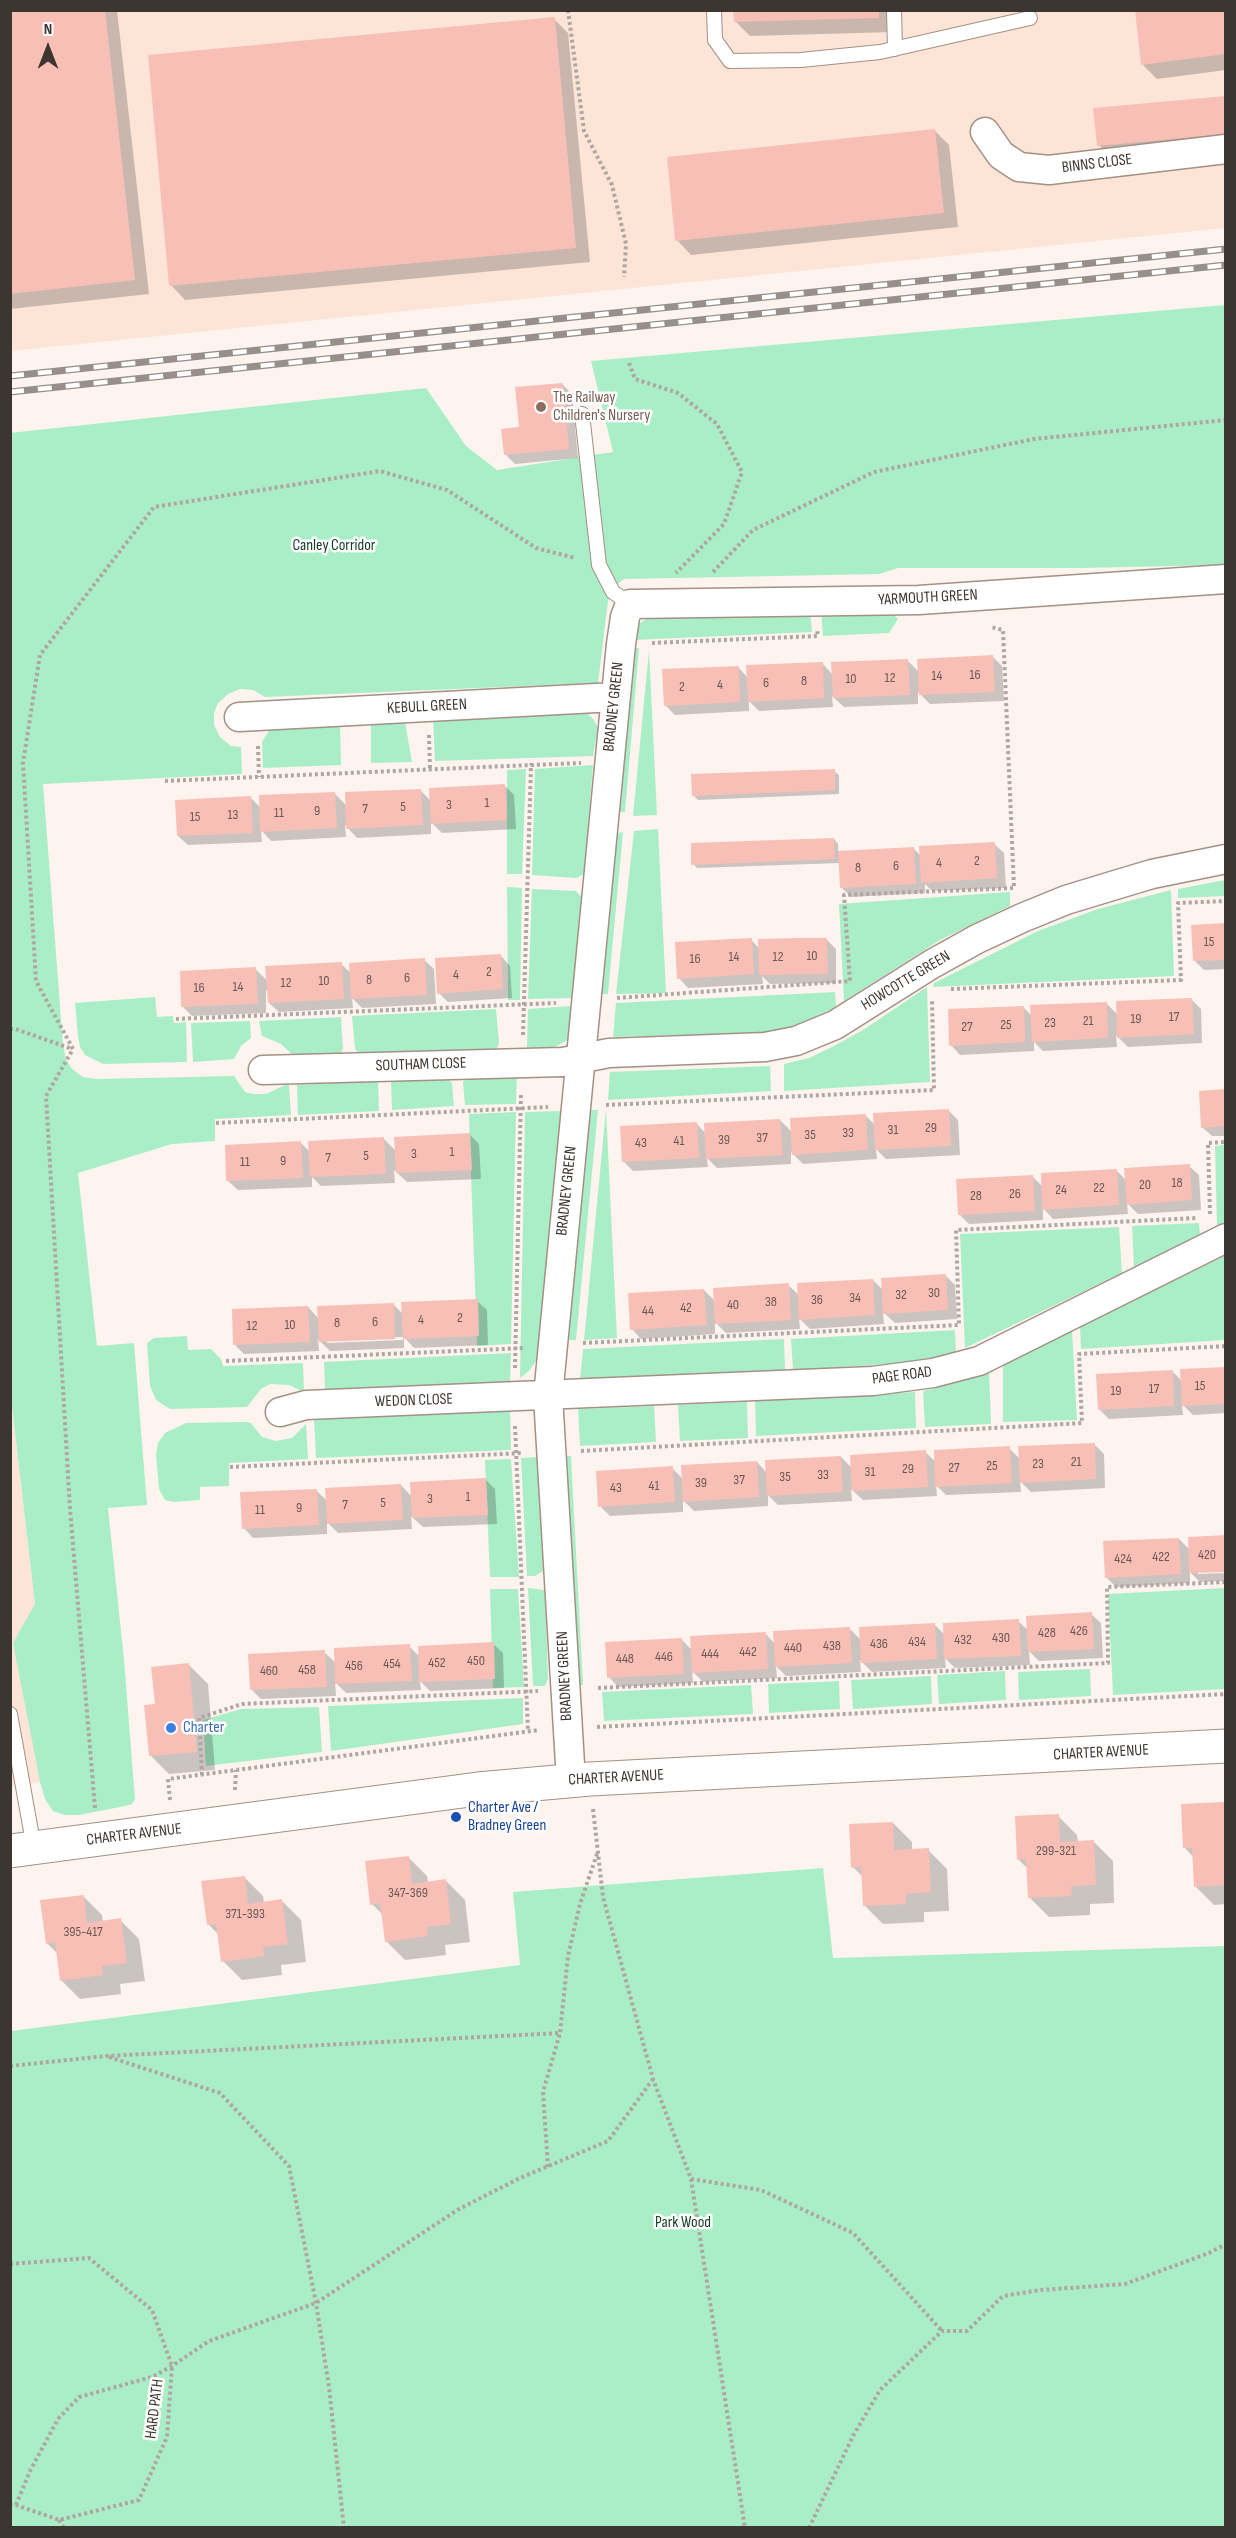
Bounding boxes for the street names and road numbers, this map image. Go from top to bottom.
street label: BINNS CLOSE [1061,150,1133,178]
street label: YARMOUTH GREEN [878,586,978,610]
street label: BRADNEY GREEN [600,661,628,753]
street label: KEBULL GREEN [387,695,467,719]
street label: HOWCOTTE GREEN [858,947,954,1015]
street label: SOUTHAM CLOSE [375,1054,467,1076]
street label: BRADNEY GREEN [553,1145,581,1237]
street label: PAGE ROAD [871,1363,933,1389]
street label: WEDON CLOSE [375,1390,453,1412]
street label: BRADNEY GREEN [553,1631,577,1721]
street label: CHARTER AVENUE [1053,1741,1149,1765]
street label: CHARTER AVENUE [568,1766,664,1790]
street label: CHARTER AVENUE [85,1820,183,1850]
street label: HARD PATH [142,2378,168,2440]

